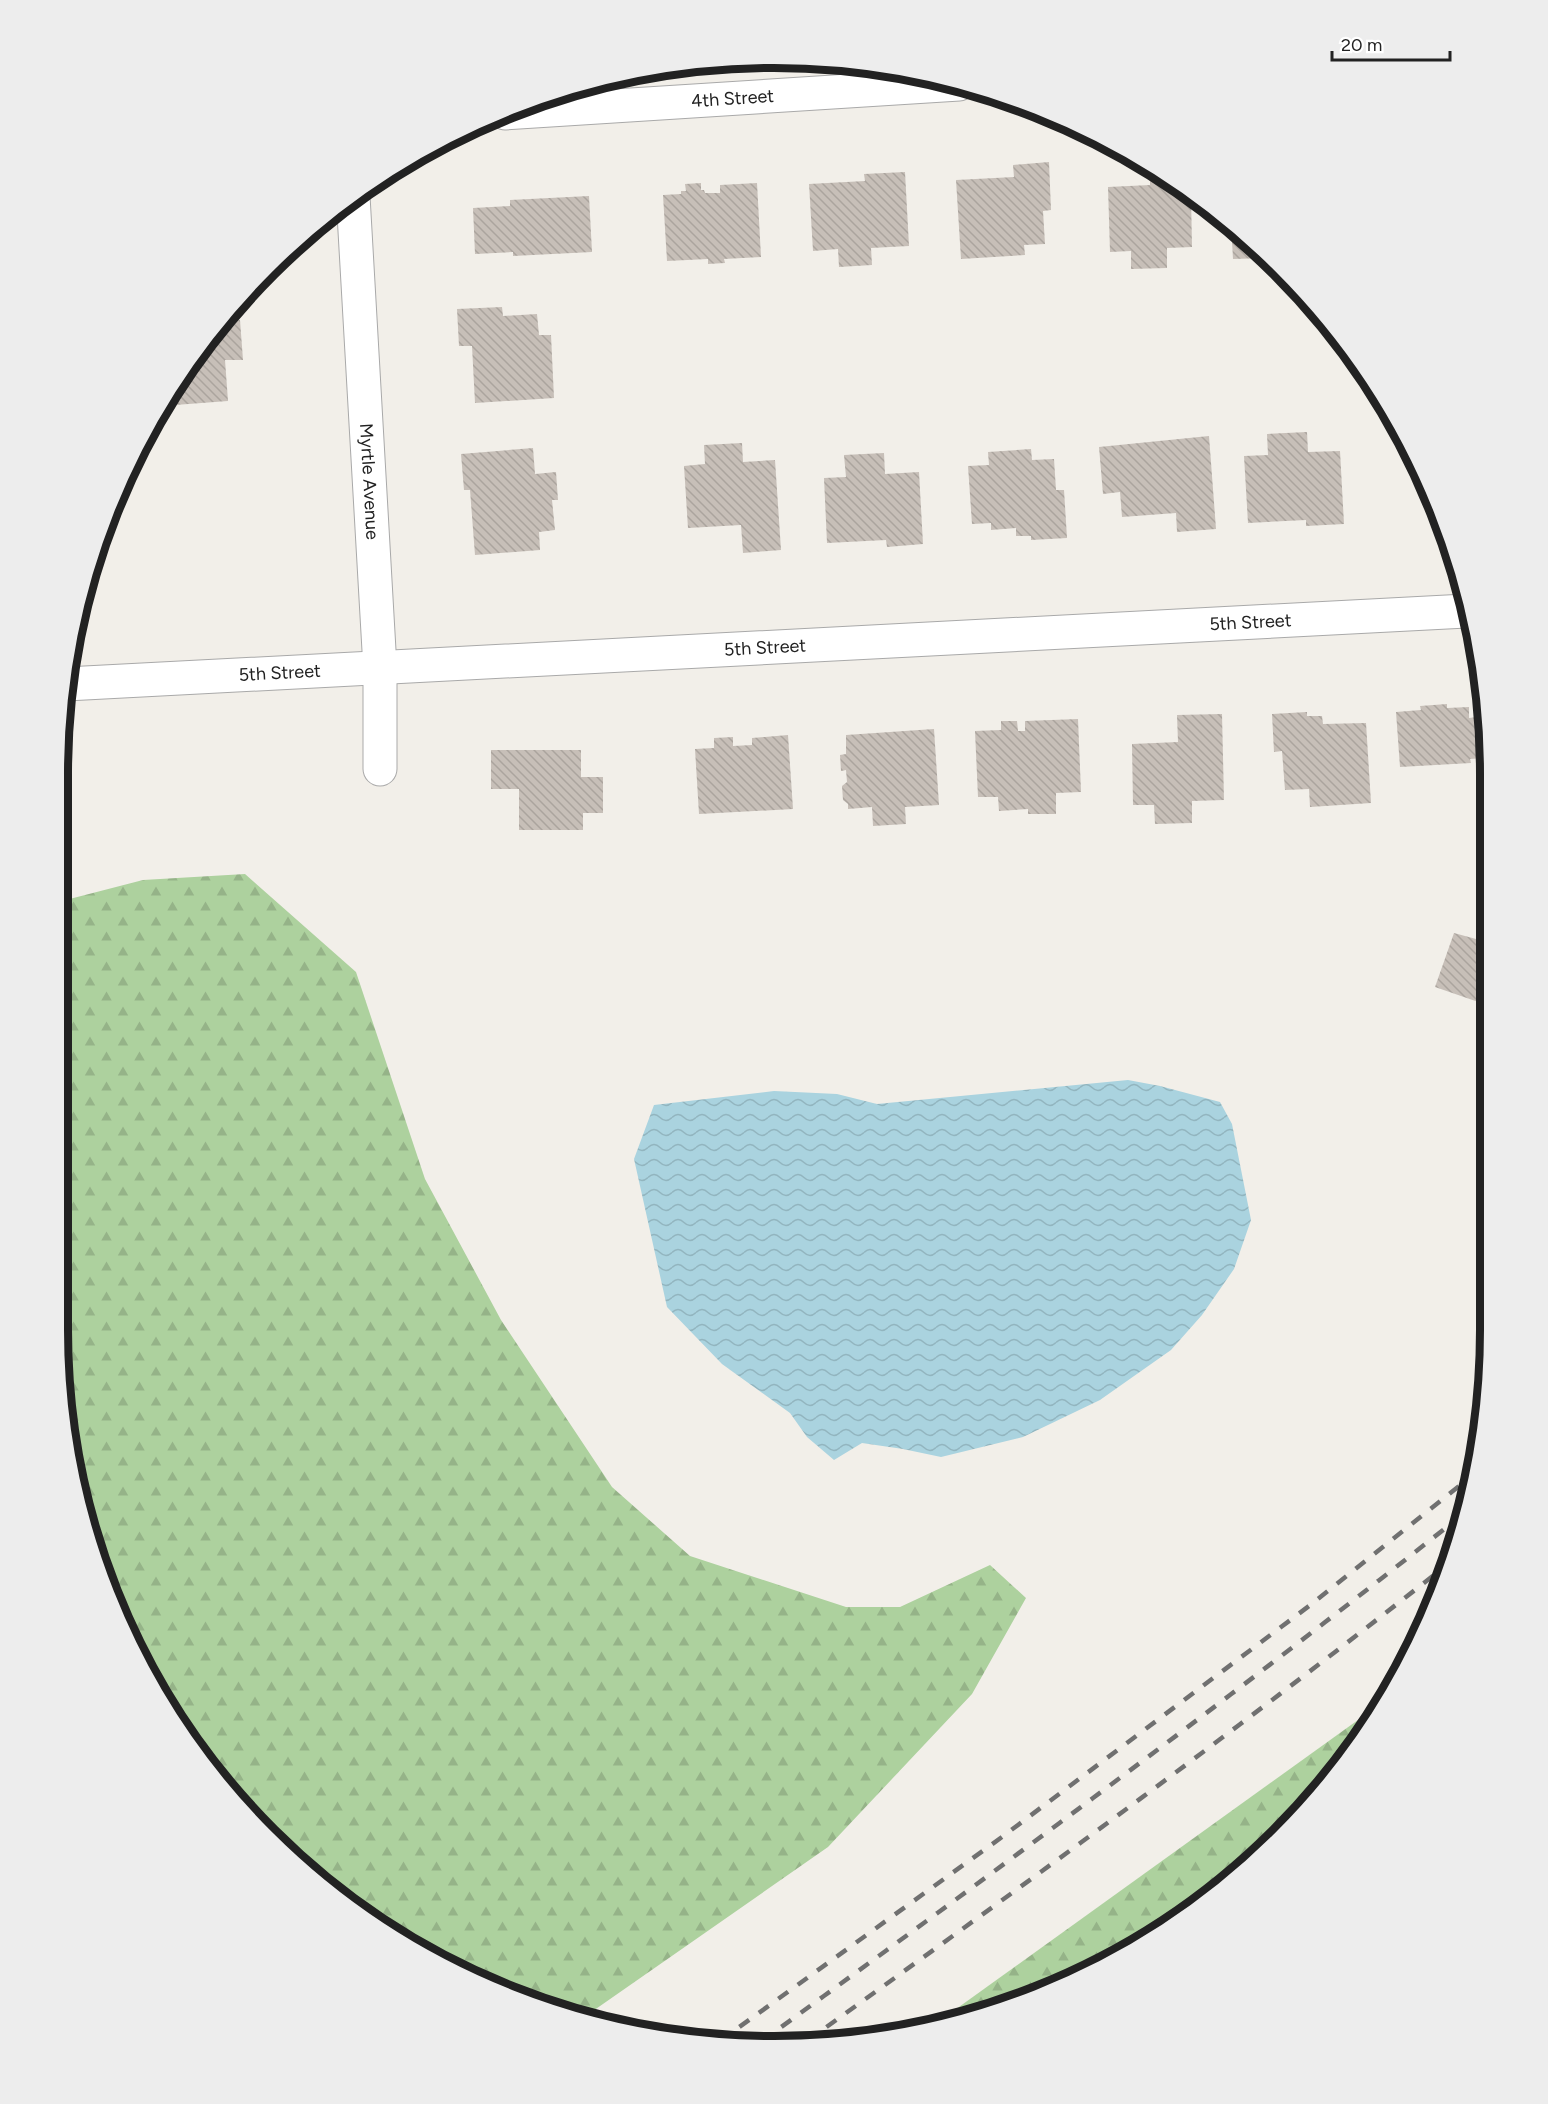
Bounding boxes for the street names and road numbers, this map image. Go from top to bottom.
street label: 4th Street [690,85,775,112]
street label: Myrtle Avenue [355,423,384,541]
street label: 5th Street [1209,609,1292,635]
street label: 5th Street [723,634,807,661]
street label: 5th Street [238,660,321,686]

